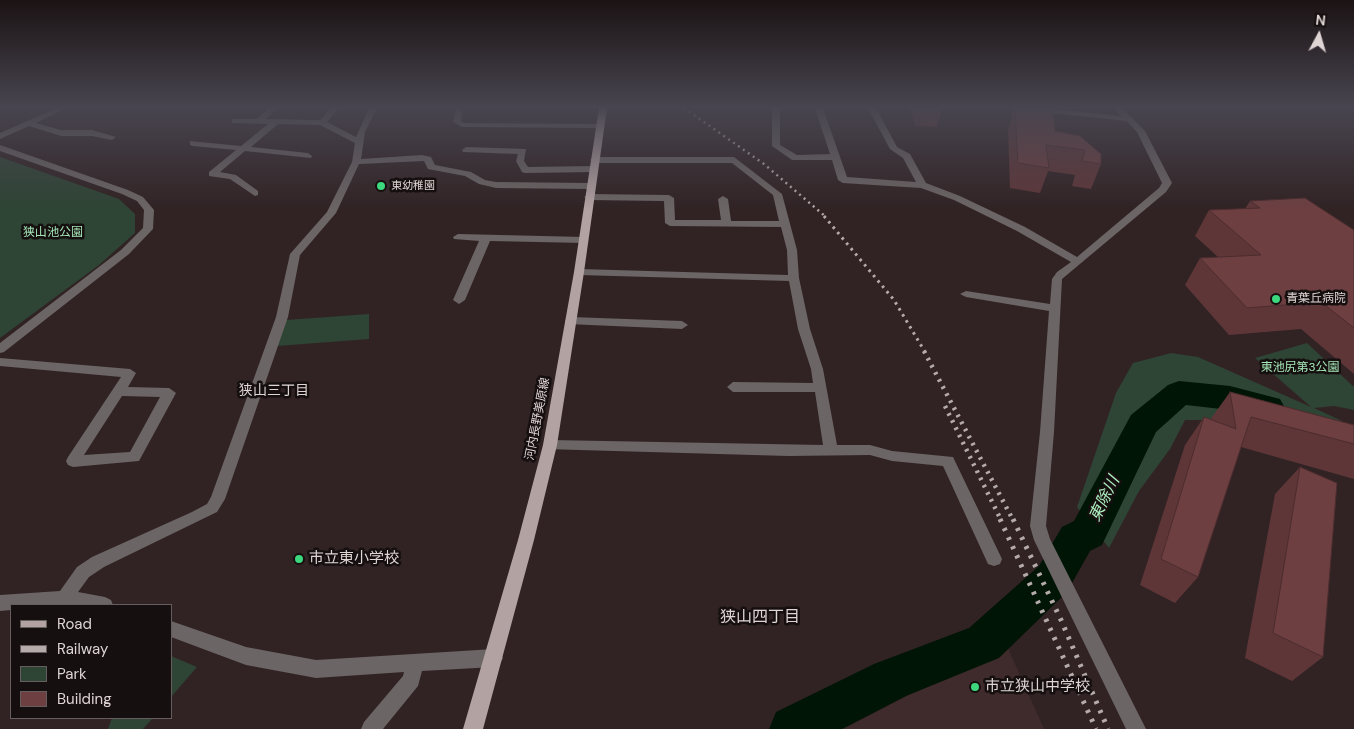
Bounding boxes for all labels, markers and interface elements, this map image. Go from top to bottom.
north arrow [1294,10,1344,60]
text: N [1315,11,1327,30]
place label: 東幼稚園 [391,179,435,193]
marker: 東幼稚園 [375,180,387,192]
park label: 狭山池公園 [23,226,83,240]
place label: 青葉丘病院 [1286,292,1346,306]
marker: 青葉丘病院 [1270,293,1282,305]
park label: 東池尻第3公園 [1260,361,1340,375]
street label: 河内長野美原線 [523,376,553,462]
district label: 狭山三丁目 [239,383,309,399]
water label: 東除川 [1086,473,1124,525]
place label: 市立東小学校 [309,550,399,568]
marker: 市立東小学校 [293,553,305,565]
legend [10,604,172,719]
district label: 狭山四丁目 [720,608,800,628]
text: Road [57,614,92,634]
text: Railway [57,639,108,659]
text: Park [57,664,87,684]
place label: 市立狭山中学校 [985,678,1090,696]
marker: 市立狭山中学校 [969,681,981,693]
text: Building [57,689,112,709]

